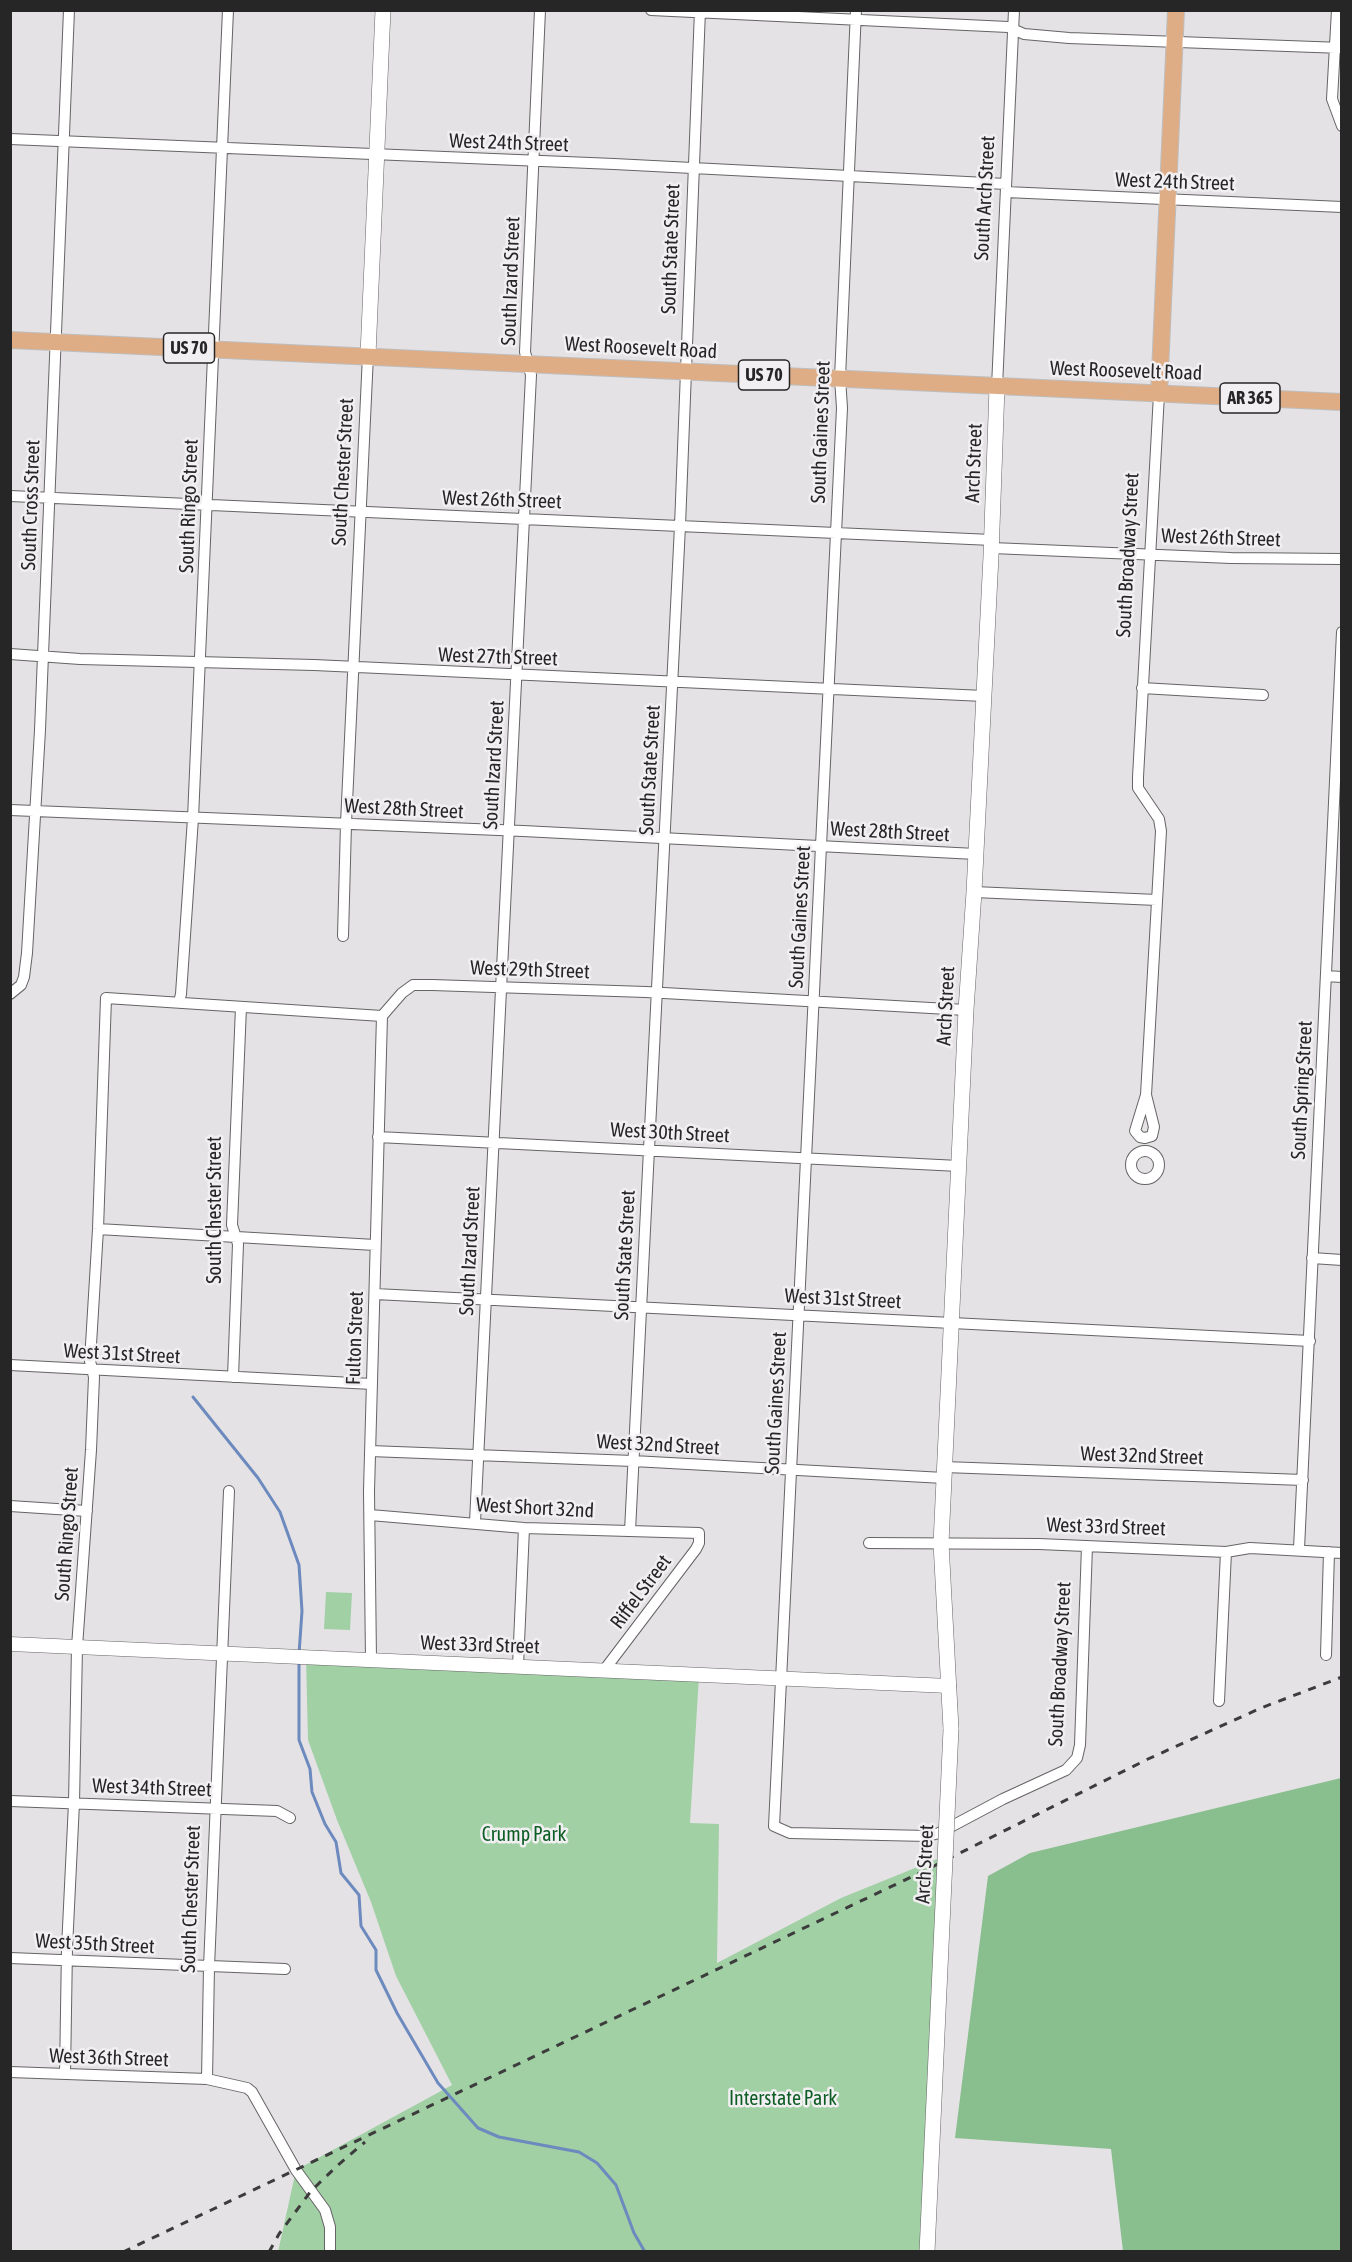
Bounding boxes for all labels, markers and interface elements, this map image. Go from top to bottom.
street label: West 24th Street [449,129,569,157]
street label: South Arch Street [970,135,1000,261]
street label: West 24th Street [1115,168,1235,196]
street label: South State Street [657,183,685,315]
street label: South Izard Street [497,216,525,346]
street label: West Roosevelt Road [564,332,718,364]
road number: US 70 [164,333,214,363]
street label: West Roosevelt Road [1049,356,1203,386]
road number: US 70 [738,360,789,390]
street label: South Gaines Street [807,360,835,504]
road number: AR 365 [1220,383,1280,413]
street label: South Chester Street [327,398,359,546]
street label: Arch Street [961,423,987,503]
street label: South Cross Street [17,439,45,571]
street label: South Ringo Street [175,439,203,573]
street label: South Broadway Street [1112,472,1144,638]
street label: West 26th Street [442,486,562,514]
street label: West 26th Street [1161,524,1281,552]
street label: West 27th Street [438,643,558,671]
street label: South Izard Street [479,700,509,830]
street label: South State Street [635,704,665,836]
street label: West 28th Street [344,794,464,824]
street label: West 28th Street [830,817,950,847]
street label: South Gaines Street [784,845,816,989]
street label: West 29th Street [470,956,590,984]
street label: Arch Street [932,966,960,1046]
street label: South Spring Street [1286,1020,1318,1160]
street label: West 30th Street [610,1118,730,1148]
street label: South Chester Street [203,1136,227,1284]
street label: South Izard Street [455,1186,485,1316]
street label: South State Street [610,1189,640,1321]
street label: West 31st Street [784,1284,902,1314]
street label: Fulton Street [341,1291,369,1385]
street label: South Gaines Street [760,1331,792,1475]
street label: West 31st Street [63,1339,181,1369]
street label: West 32nd Street [596,1430,720,1460]
street label: West 32nd Street [1080,1442,1204,1470]
street label: South Ringo Street [50,1466,84,1602]
street label: West Short 32nd [475,1493,595,1523]
street label: West 33rd Street [1046,1513,1166,1541]
street label: Riffel Street [605,1550,677,1634]
street label: South Broadway Street [1044,1581,1076,1747]
street label: West 33rd Street [420,1631,540,1659]
street label: West 34th Street [92,1774,212,1802]
park label: Crump Park [482,1823,566,1847]
street label: Arch Street [911,1824,939,1904]
street label: South Chester Street [176,1825,206,1973]
street label: West 35th Street [35,1929,155,1959]
street label: West 36th Street [49,2044,169,2072]
park label: Interstate Park [729,2087,837,2111]

